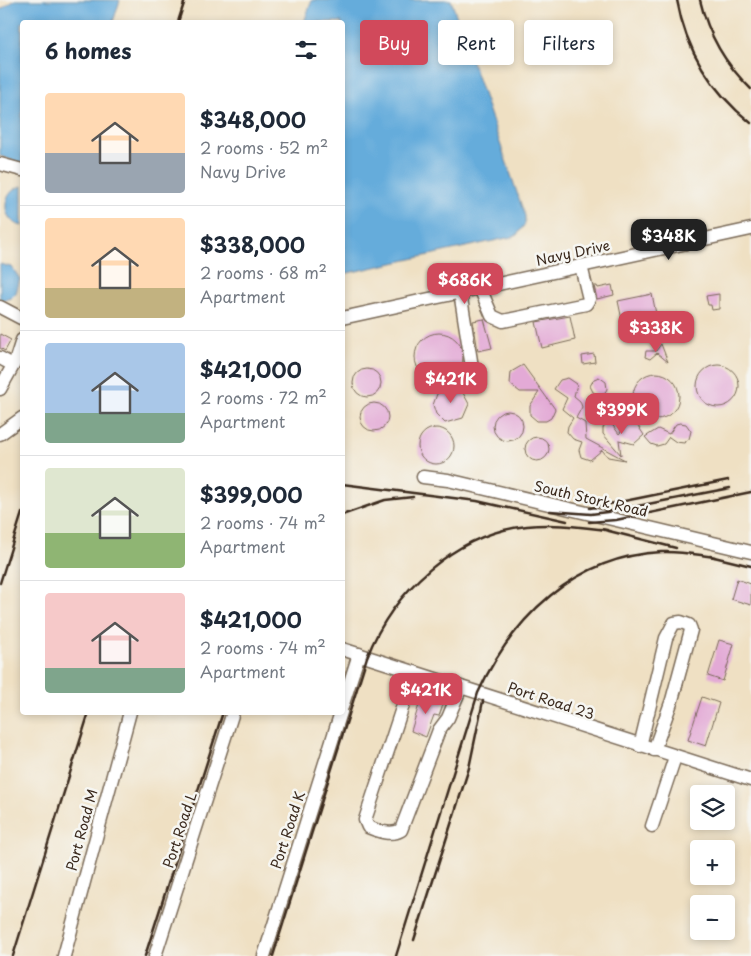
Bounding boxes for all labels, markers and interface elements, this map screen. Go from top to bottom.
chip: Buy [360,20,428,65]
chip: Rent [438,20,514,65]
chip: Filters [524,20,613,65]
text: 6 homes [45,34,131,66]
icon: filters [292,36,320,64]
text: $348,000 [200,103,306,135]
icon: home [85,113,145,173]
text: 2 rooms · 52 m² [200,135,328,159]
text: Navy Drive [200,159,286,183]
pin: $348K [634,218,704,261]
text: $348K [642,223,696,247]
text: $338,000 [200,228,305,260]
street label: Navy Drive [534,234,612,271]
icon: home [85,238,145,298]
text: 2 rooms · 68 m² [200,260,327,284]
pin: $686K [430,262,500,305]
text: $686K [438,267,492,291]
text: Apartment [200,284,285,308]
pin: $338K [621,310,691,353]
text: $338K [629,315,683,339]
text: $421,000 [200,353,302,385]
pin: $421K [416,362,486,404]
icon: home [85,363,145,423]
text: $421K [425,366,477,390]
text: 2 rooms · 72 m² [200,385,327,409]
pin: $399K [587,392,657,435]
text: $399K [596,397,648,421]
text: Apartment [200,409,285,433]
street label: South Stork Road [532,475,650,522]
text: $399,000 [200,478,303,510]
icon: home [85,488,145,548]
text: 2 rooms · 74 m² [200,510,326,534]
text: Apartment [200,534,285,558]
text: $421,000 [200,603,302,635]
icon: home [85,613,145,673]
text: 2 rooms · 74 m² [200,635,326,659]
text: Apartment [200,659,285,683]
pin: $421K [391,672,461,715]
text: $421K [400,677,452,701]
street label: Port Road 23 [505,677,597,724]
map controls [690,785,735,940]
button: layers [690,785,735,830]
street label: Port Road M [61,787,103,873]
street label: Port Road K [265,788,310,871]
street label: Port Road L [157,789,202,871]
button: + [690,840,735,885]
button: − [690,895,735,940]

